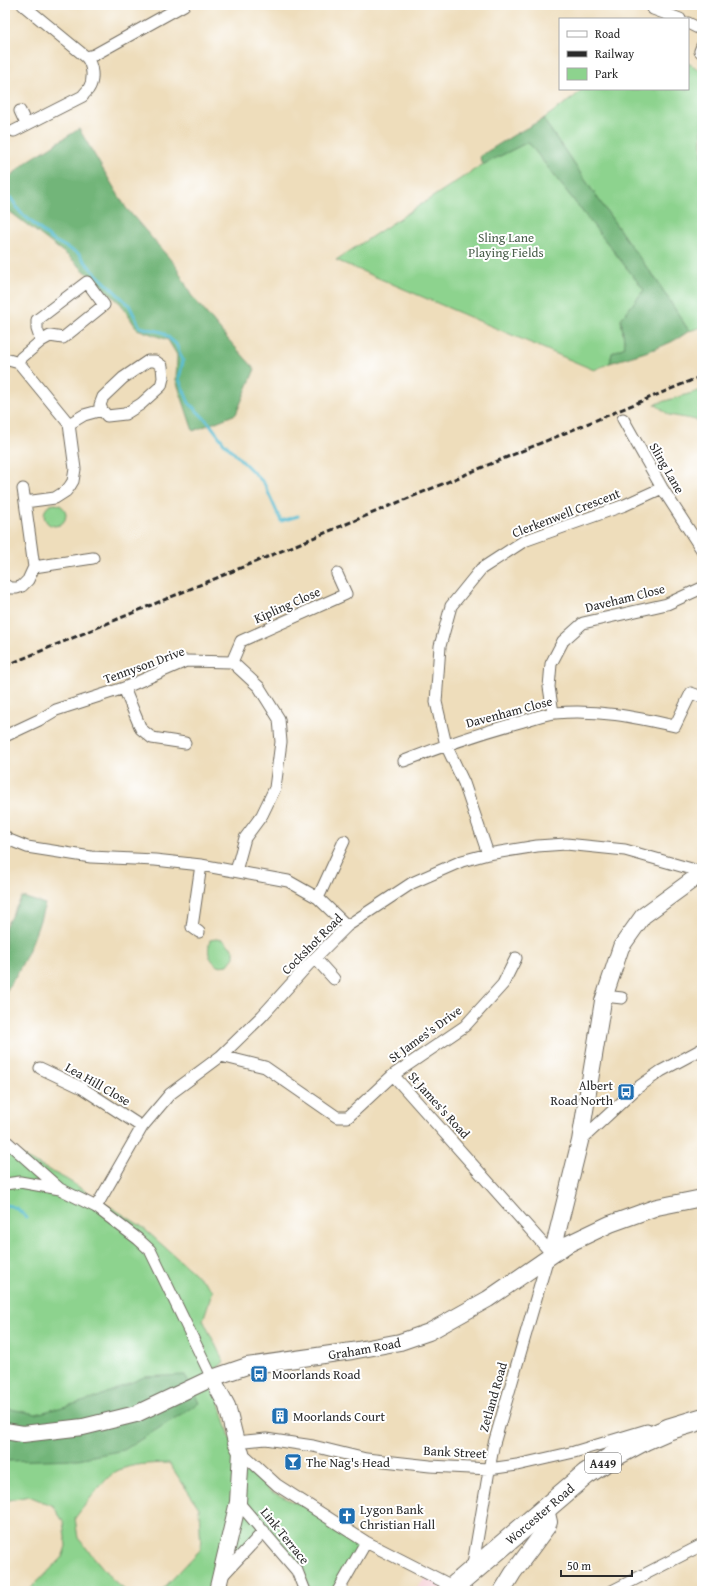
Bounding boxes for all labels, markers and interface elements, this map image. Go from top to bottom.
legend [559,18,689,90]
text: Road [595,25,621,42]
text: Railway [595,45,634,62]
text: Park [595,65,619,82]
park label: Sling Lane Playing Fields [468,228,544,262]
street label: Sling Lane [645,439,689,497]
street label: Clerkenwell Crescent [509,483,623,542]
street label: Daveham Close [583,579,667,617]
street label: Kipling Close [251,582,323,628]
street label: Tennyson Drive [101,642,187,688]
street label: Davenham Close [464,691,554,733]
street label: Cockshot Road [277,909,347,979]
street label: St James's Drive [384,1001,466,1067]
street label: Lea Hill Close [62,1058,134,1110]
street label: St James's Road [404,1067,474,1143]
place label: Albert Road North [551,1076,614,1110]
bus stop icon: Albert Road North [616,1082,636,1102]
street label: Graham Road [327,1333,402,1364]
street label: Zetland Road [474,1360,512,1434]
bus stop icon: Moorlands Road [249,1364,269,1384]
place label: Moorlands Road [272,1365,361,1384]
building icon: Moorlands Court [270,1406,290,1426]
place label: Moorlands Court [293,1407,385,1426]
street label: Bank Street [423,1441,487,1463]
bar icon: The Nag's Head [283,1452,303,1472]
place label: The Nag's Head [306,1453,390,1472]
road number: A449 [585,1453,621,1473]
street label: Worcester Road [501,1479,578,1549]
place label: Lygon Bank Christian Hall [360,1500,436,1534]
street label: Link Terrace [256,1504,314,1568]
church icon: Lygon Bank Christian Hall [337,1506,357,1526]
scale bar [561,1552,632,1578]
text: 50 m [567,1557,591,1574]

